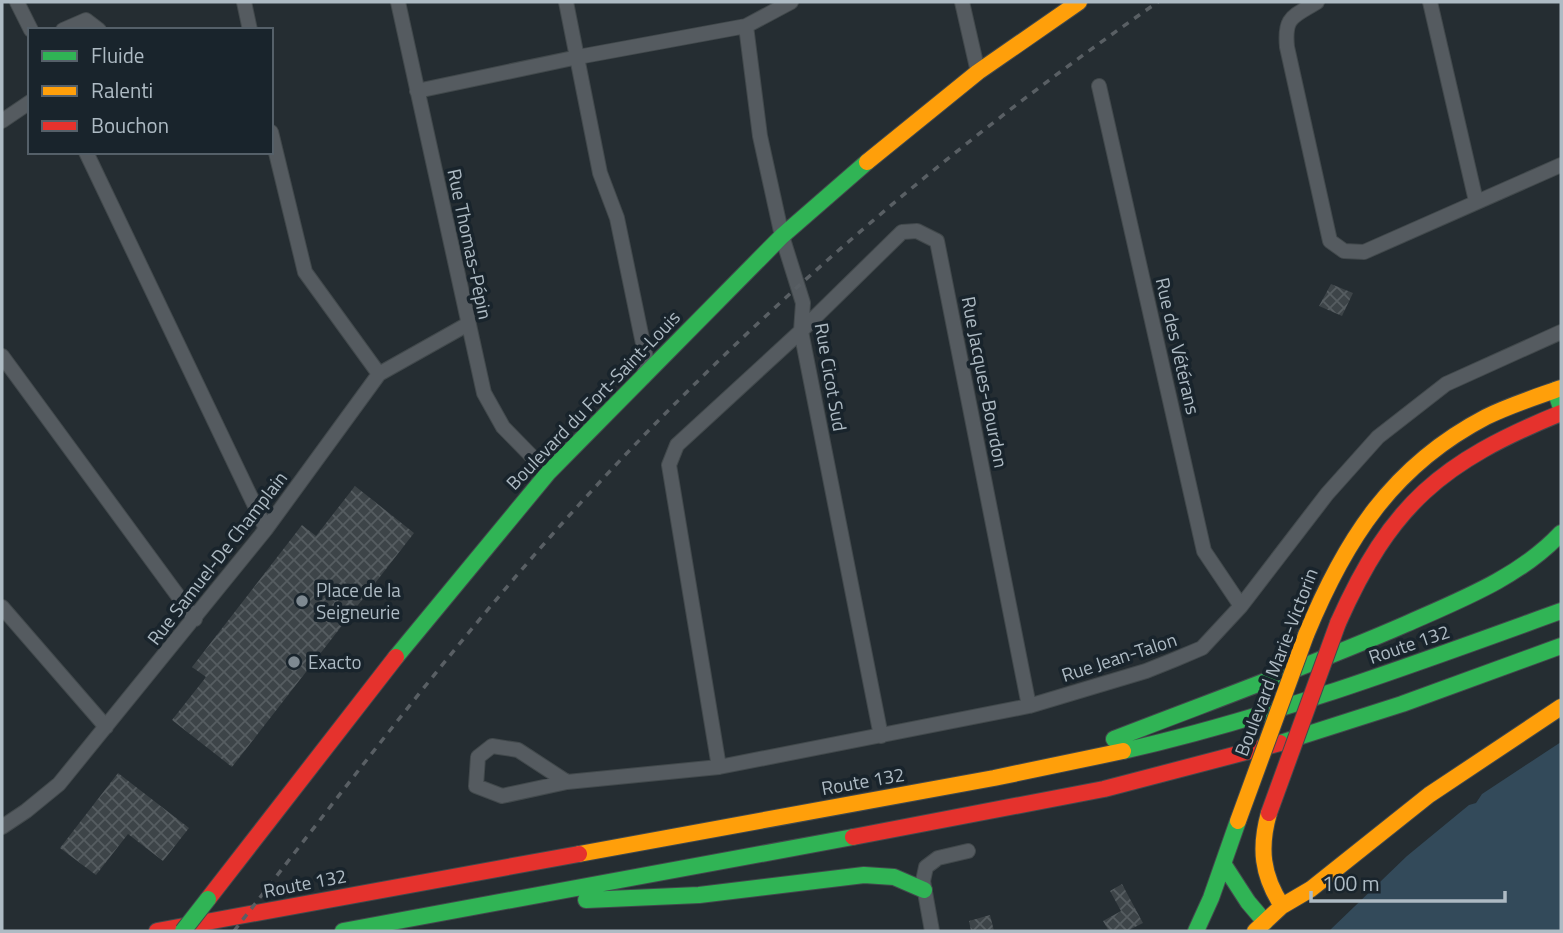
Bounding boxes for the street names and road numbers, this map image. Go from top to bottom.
street label: Rue Thomas-Pépin [440,166,501,322]
street label: Rue des Vétérans [1149,275,1208,417]
street label: Rue Jacques-Bourdon [955,294,1016,470]
street label: Boulevard du Fort-Saint-Louis [499,303,687,496]
street label: Rue Cicot Sud [808,321,855,433]
street label: Rue Samuel-De Champlain [139,464,294,651]
street label: Boulevard Marie-Victorin [1226,564,1325,760]
street label: Route 132 [1364,616,1453,671]
street label: Rue Jean-Talon [1057,624,1180,689]
street label: Route 132 [819,759,907,802]
street label: Route 132 [261,860,349,905]

